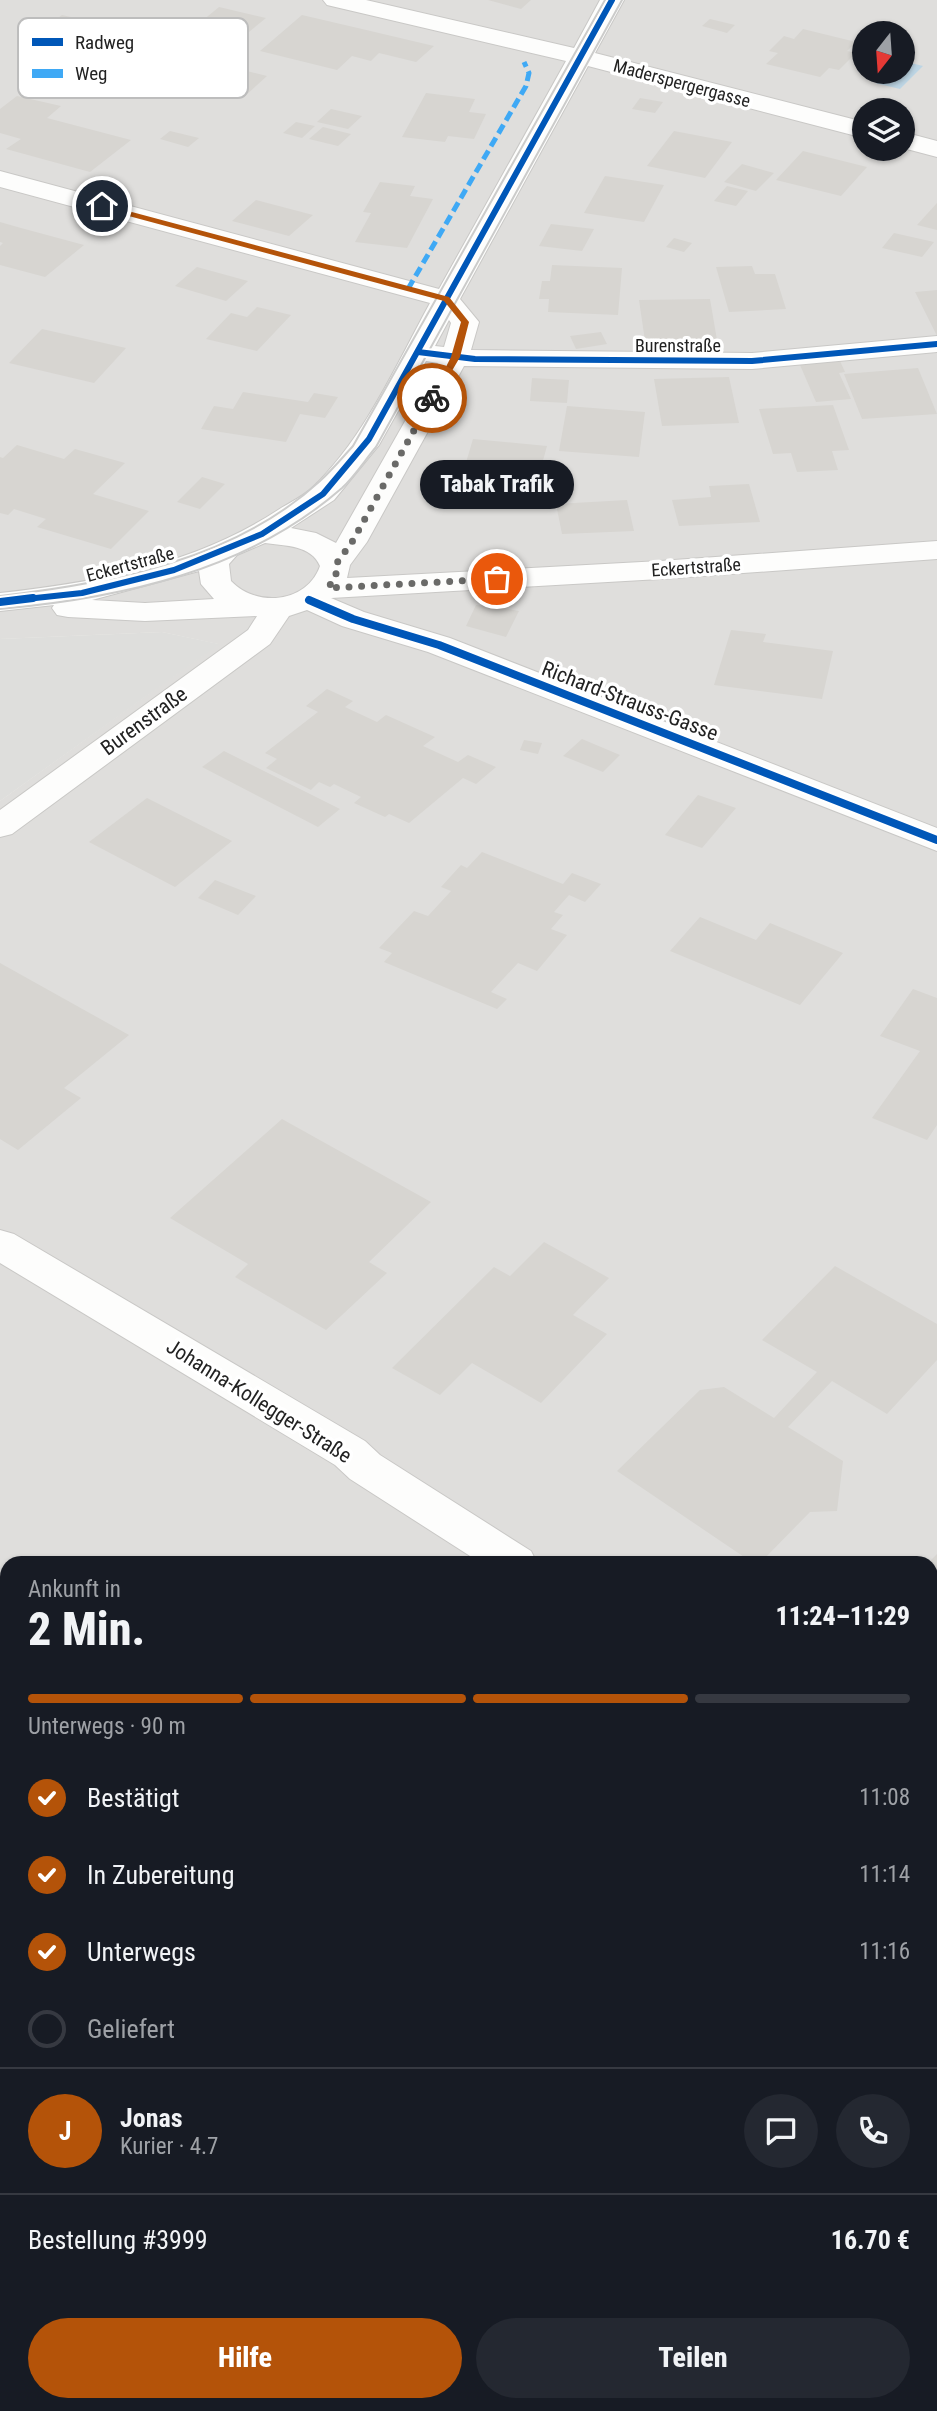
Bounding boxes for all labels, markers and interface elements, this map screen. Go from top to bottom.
legend [18,18,248,98]
north arrow [852,21,915,84]
map controls [852,21,915,161]
text: Radweg [75,31,134,54]
street label: Maderspergergasse [611,55,753,111]
text: Weg [75,62,107,85]
button: layers [852,98,915,161]
pin [72,176,132,236]
icon: home [83,187,121,225]
street label: Burenstraße [635,335,721,356]
courier [397,363,467,433]
icon: bike [413,379,451,417]
callout: Tabak Trafik [420,460,574,509]
text: Tabak Trafik [440,471,554,498]
street label: Eckertstraße [84,542,176,586]
pin [467,549,527,609]
street label: Eckertstraße [650,553,742,581]
icon: bag [478,560,516,598]
street label: Richard-Strauss-Gasse [538,656,722,746]
street label: Burenstraße [96,682,192,760]
street label: Johanna-Kollegger-Straße [162,1334,356,1468]
text: Ankunft in [28,1576,121,1603]
text: 11:24–11:29 [776,1601,910,1631]
text: 2 Min. [28,1602,145,1656]
text: Unterwegs · 90 m [28,1713,186,1740]
icon: check [28,1779,66,1817]
text: Bestätigt [87,1783,180,1813]
text: 11:08 [859,1784,910,1811]
icon: check [28,1856,66,1894]
text: In Zubereitung [87,1860,235,1890]
text: 11:14 [859,1861,910,1888]
icon: check [28,1933,66,1971]
text: Unterwegs [87,1937,196,1967]
text: 11:16 [859,1938,910,1965]
text: Geliefert [87,2014,175,2044]
button: chat [744,2094,818,2168]
button: phone [836,2094,910,2168]
text: Jonas [120,2103,183,2133]
text: J [59,2116,71,2146]
text: Kurier · 4.7 [120,2133,218,2160]
text: Bestellung #3999 [28,2225,208,2255]
text: 16.70 € [831,2225,910,2255]
button: Hilfe [28,2318,462,2398]
button: Teilen [476,2318,910,2398]

